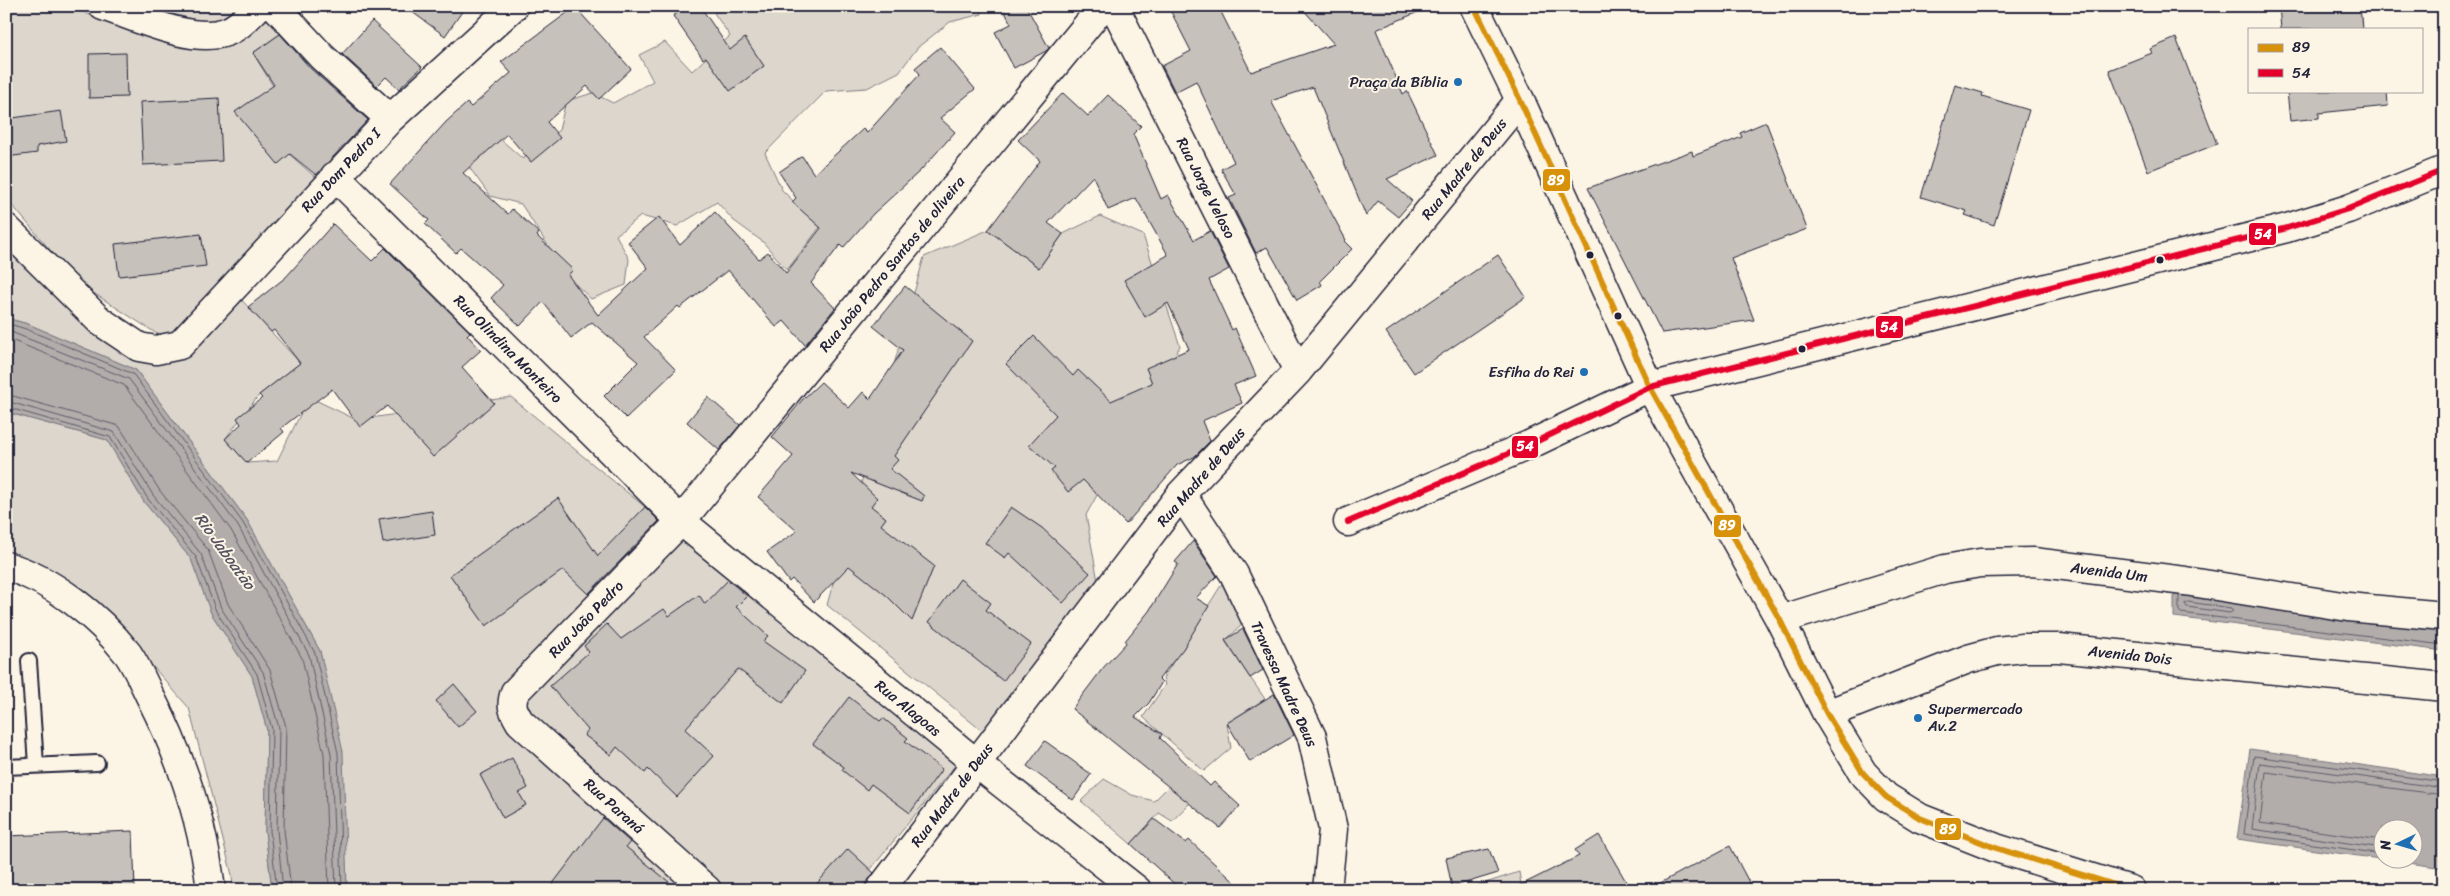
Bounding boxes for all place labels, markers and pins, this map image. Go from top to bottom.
place label: Praça da Bíblia [1349,69,1448,95]
marker: Praça da Bíblia [1452,76,1464,88]
unlabelled marker [1585,250,1595,260]
unlabelled marker [2155,255,2165,265]
unlabelled marker [1613,311,1623,321]
unlabelled marker [1797,344,1807,354]
place label: Esfiha do Rei [1488,359,1575,385]
marker: Esfiha do Rei [1578,366,1590,378]
place label: Supermercado Av.2 [1927,696,2023,739]
marker: Supermercado Av.2 [1912,712,1924,724]

